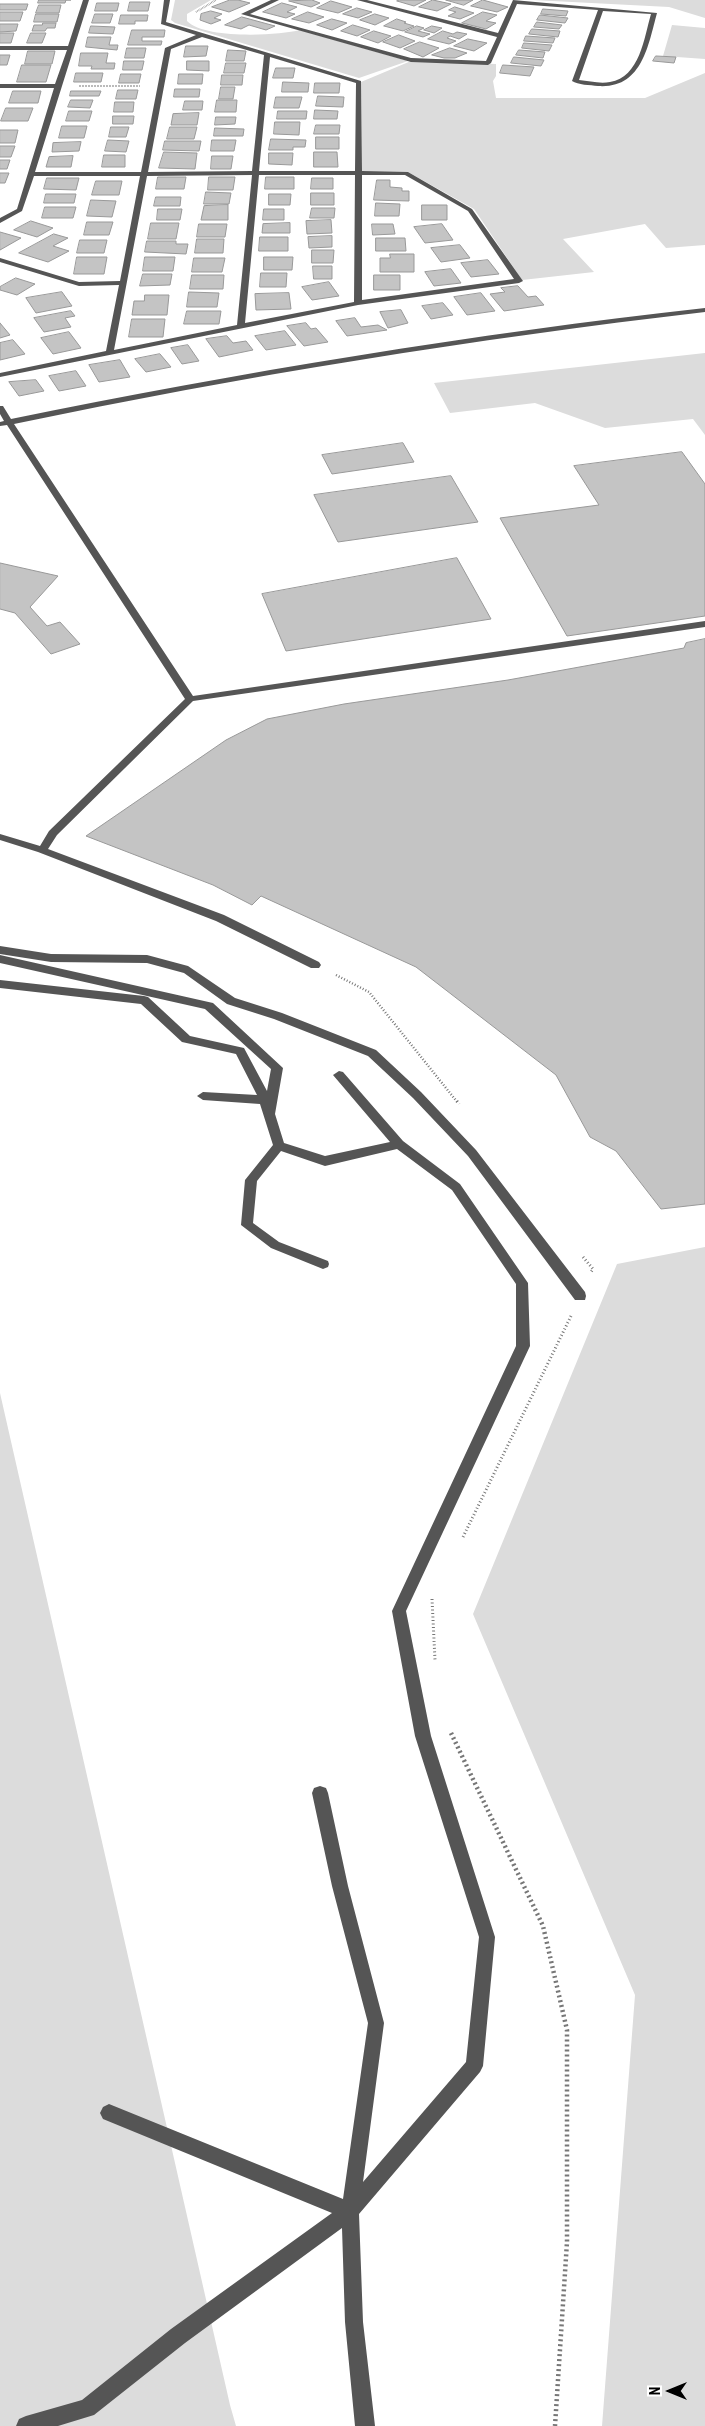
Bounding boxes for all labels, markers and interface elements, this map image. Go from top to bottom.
north arrow [645,2366,695,2416]
text: N [647,2387,663,2395]

